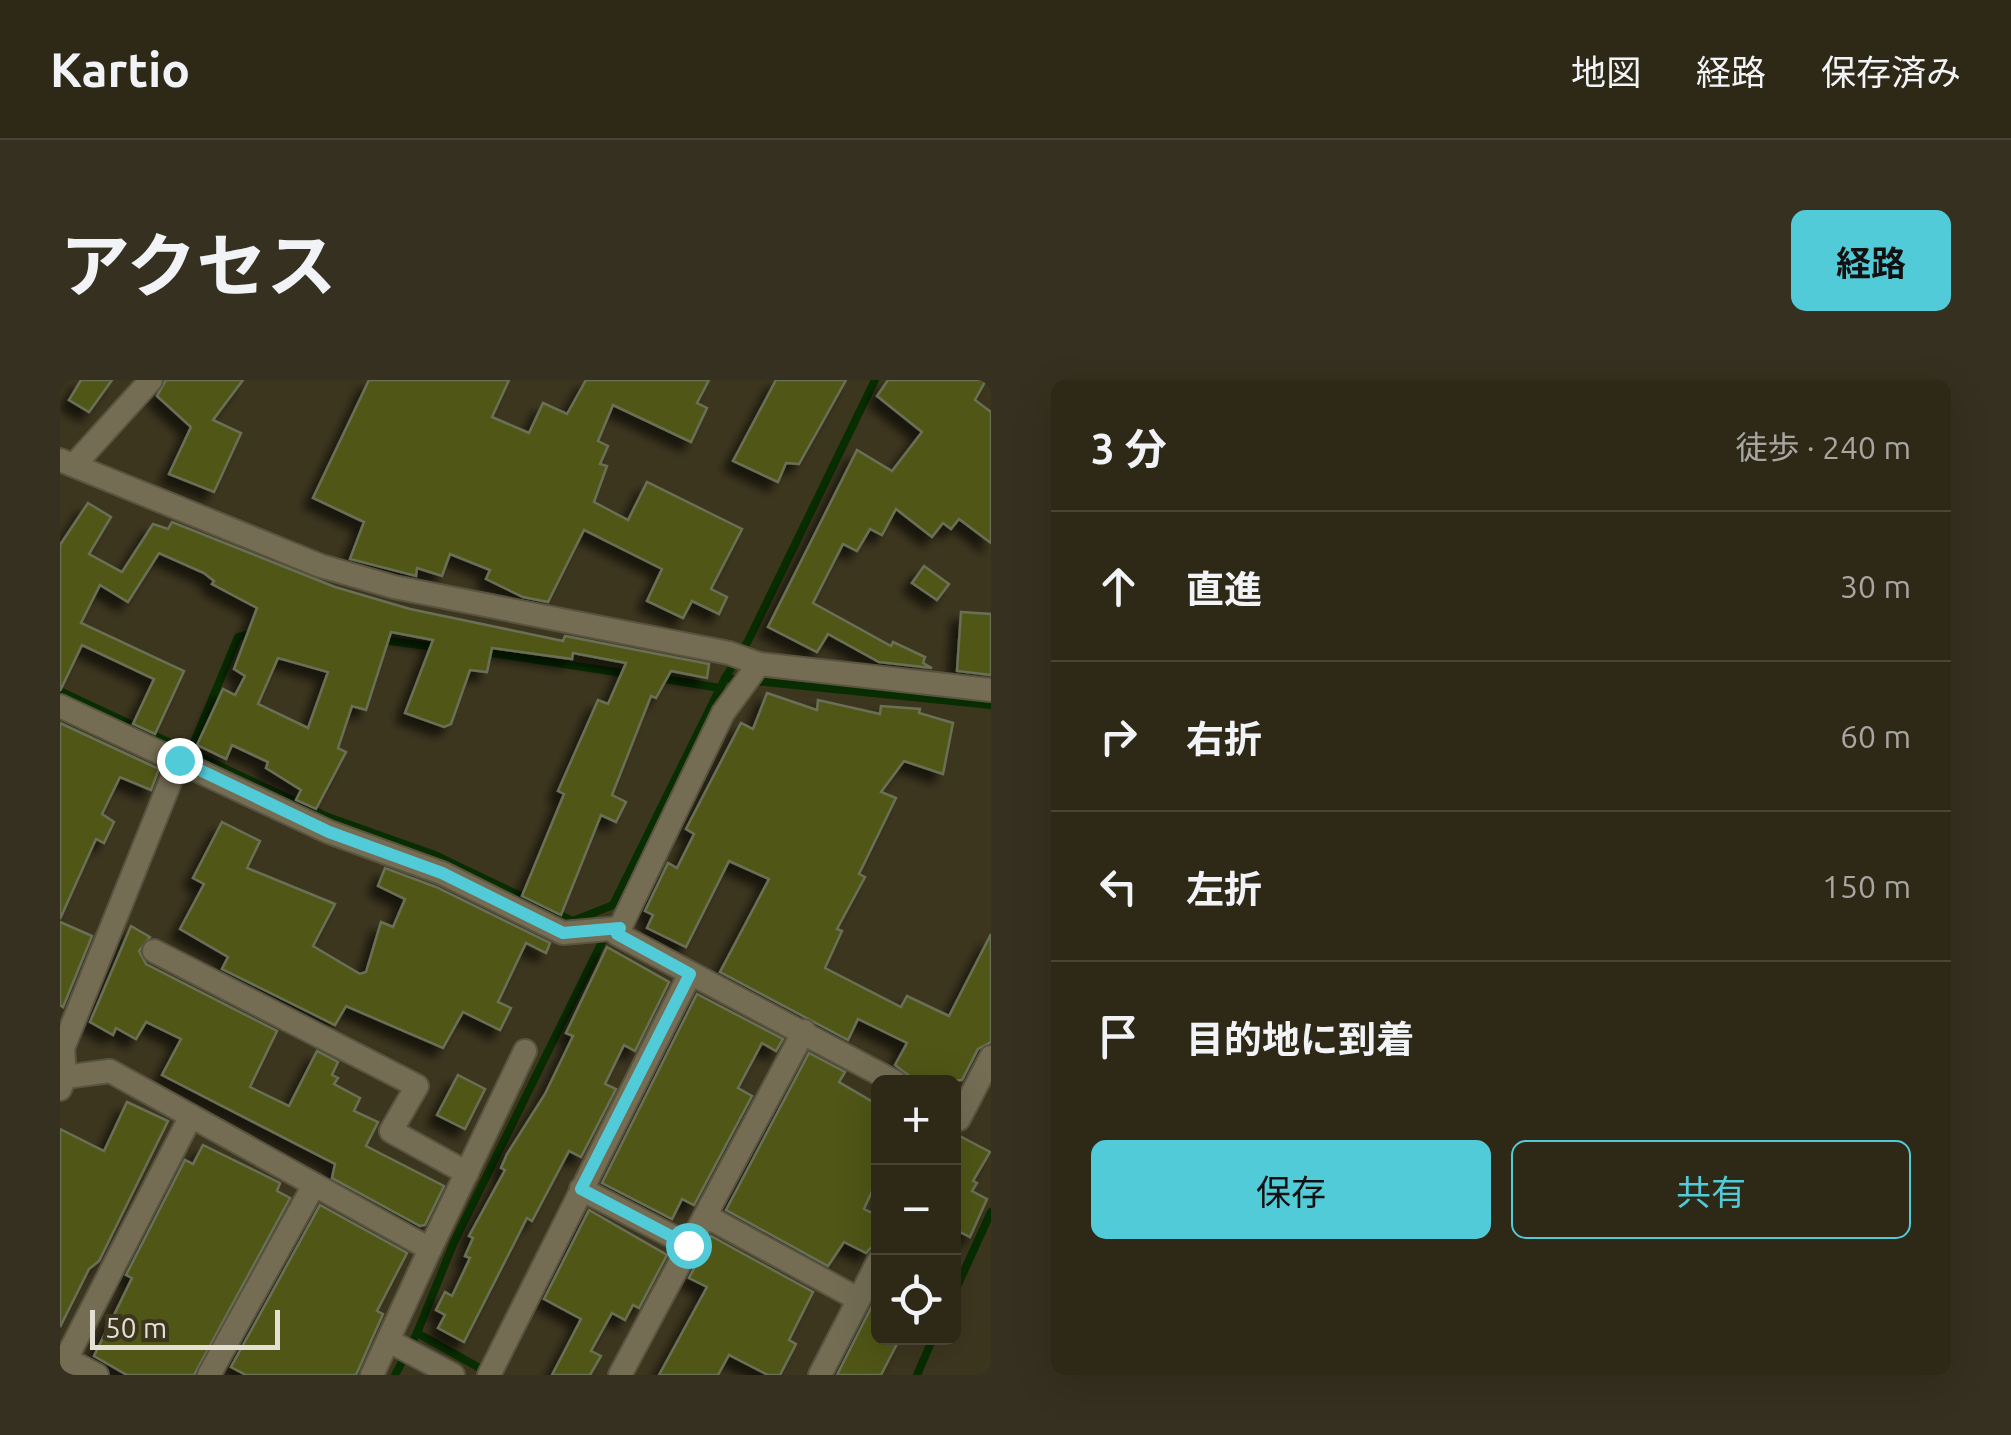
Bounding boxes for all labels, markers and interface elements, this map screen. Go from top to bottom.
text: Kartio [50,42,190,96]
text: 地図 [1571,52,1641,92]
text: 経路 [1696,52,1766,92]
text: 保存済み [1821,52,1961,92]
button: 経路 [1791,210,1951,311]
text: アクセス [60,226,337,304]
text: 3 分 [1091,425,1167,472]
text: 徒歩 · 240 m [1735,429,1911,465]
icon: ahead [1091,559,1146,614]
text: 直進 [1186,568,1262,610]
text: 30 m [1840,568,1911,604]
icon: right [1091,709,1146,764]
text: 右折 [1186,718,1262,760]
text: 60 m [1840,718,1911,754]
route end [157,738,203,784]
icon: left [1091,859,1146,914]
text: 左折 [1186,868,1262,910]
text: 150 m [1822,868,1911,904]
icon: arrive [1091,1009,1146,1064]
text: 目的地に到着 [1186,1018,1414,1060]
map controls [871,1075,961,1345]
button: + [871,1075,961,1165]
button: 保存 [1091,1140,1491,1239]
button: 共有 [1511,1140,1911,1239]
button: − [871,1165,961,1255]
route start [666,1223,712,1269]
button: locate [871,1255,961,1345]
scale bar [90,1305,280,1350]
text: 50 m [105,1312,167,1343]

